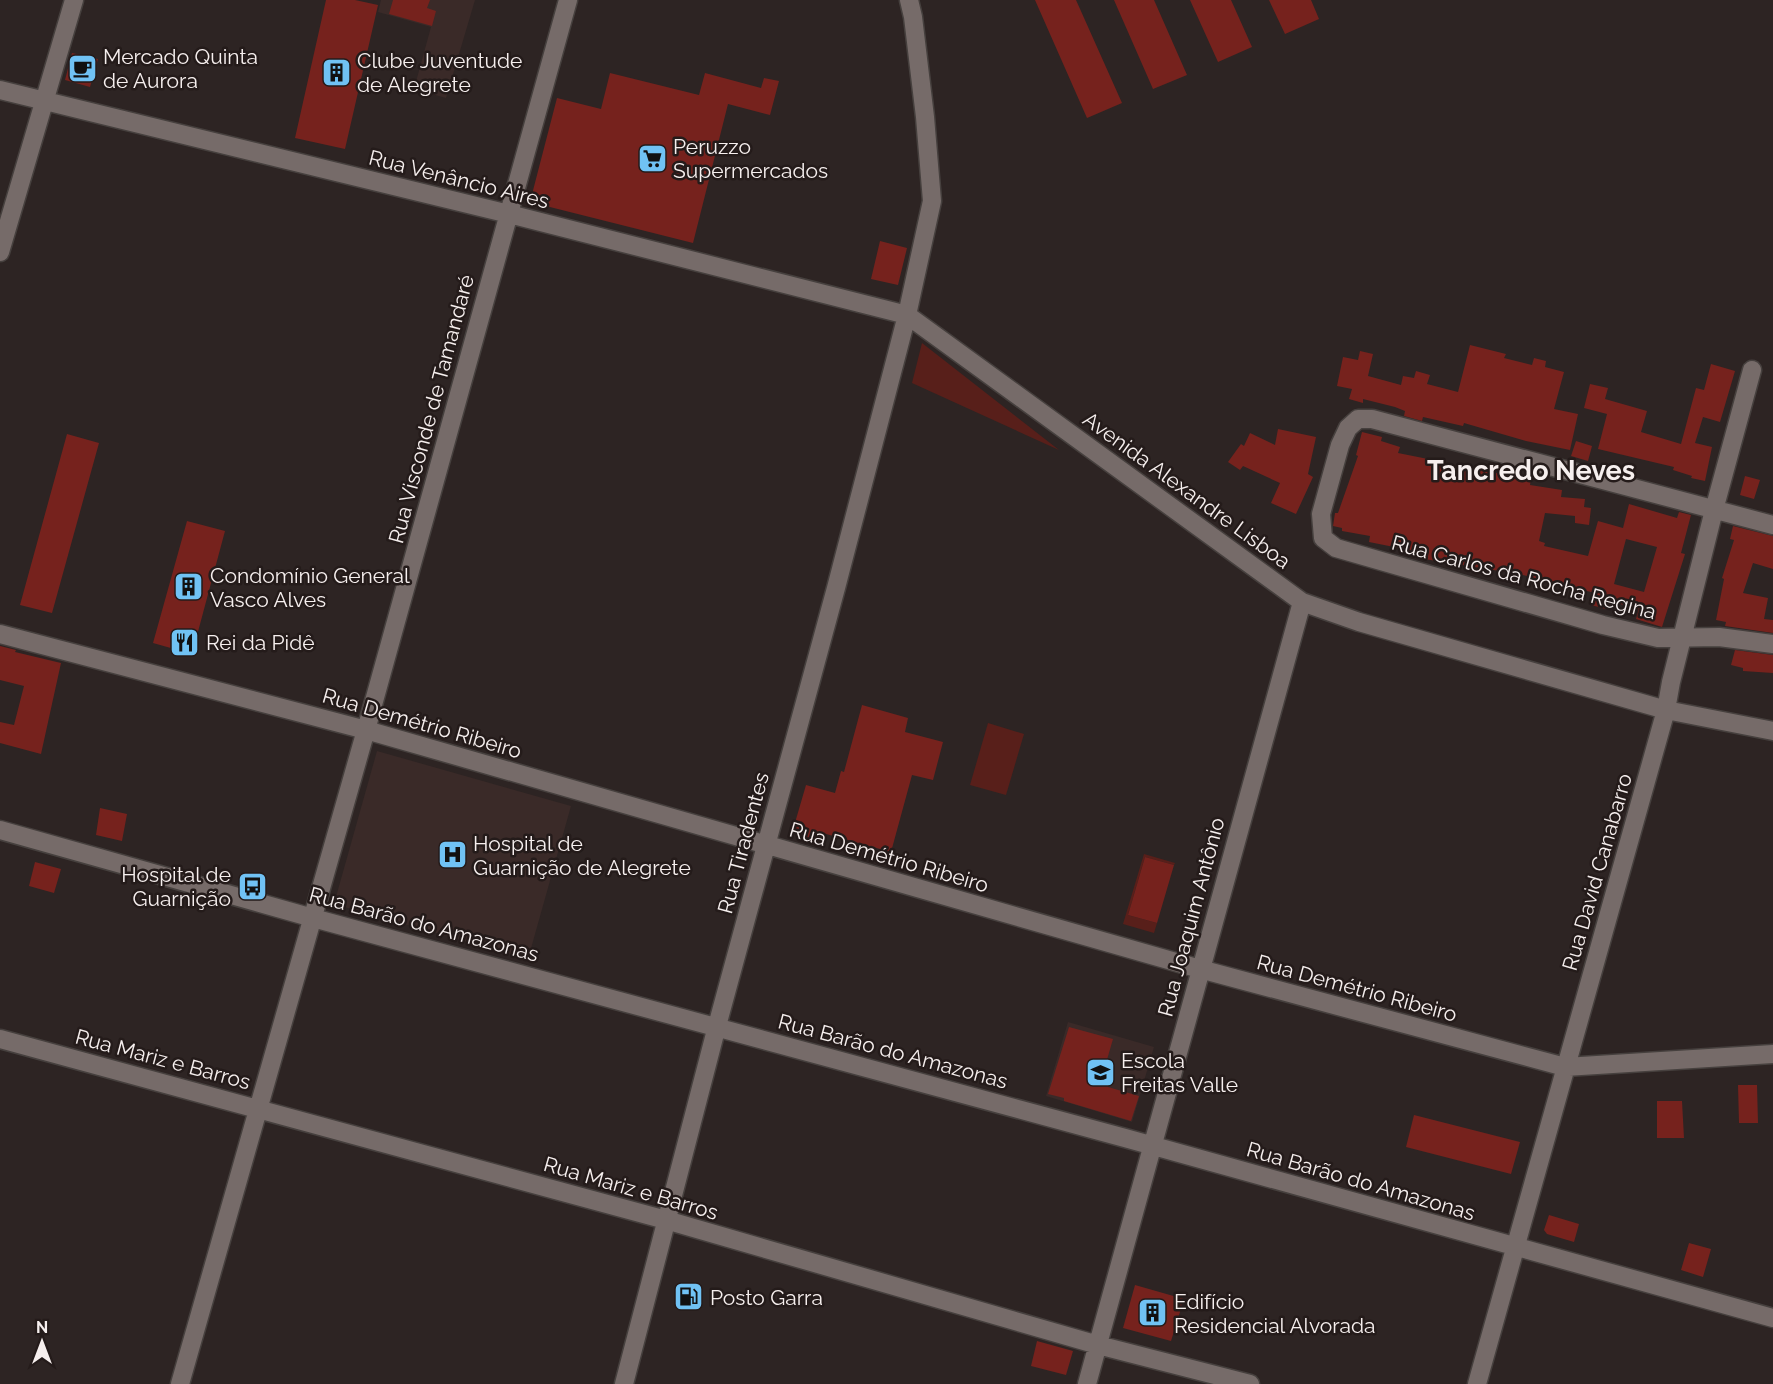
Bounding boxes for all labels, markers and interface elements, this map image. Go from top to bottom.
place label: Mercado Quinta de Aurora [103,44,258,93]
place label: Clube Juventude de Alegrete [357,48,522,97]
cafe icon: Mercado Quinta de Aurora [66,52,98,84]
building icon: Clube Juventude de Alegrete [320,56,352,88]
place label: Peruzzo Supermercados [673,134,828,183]
supermarket icon: Peruzzo Supermercados [636,142,668,174]
street label: Rua Venâncio Aires [366,145,552,213]
street label: Rua Visconde de Tamandaré [383,272,479,546]
street label: Avenida Alexandre Lisboa [1078,406,1296,574]
district label: Tancredo Neves [1427,455,1635,486]
street label: Rua Carlos da Rocha Regina [1389,530,1659,624]
place label: Condomínio General Vasco Alves [210,563,410,612]
building icon: Condomínio General Vasco Alves [173,571,205,603]
restaurant icon: Rei da Pidê [169,626,201,658]
place label: Rei da Pidê [206,630,315,655]
street label: Rua Demétrio Ribeiro [319,683,525,763]
street label: Rua Tiradentes [712,770,774,916]
street label: Rua David Canabarro [1557,771,1637,973]
street label: Rua Joaquim Antônio [1152,815,1230,1019]
street label: Rua Demétrio Ribeiro [786,817,992,897]
place label: Hospital de Guarnição de Alegrete [473,831,691,880]
hospital icon: Hospital de Guarnição de Alegrete [436,839,468,871]
place label: Hospital de Guarnição [121,862,231,911]
bus stop icon: Hospital de Guarnição [236,870,268,902]
street label: Rua Barão do Amazonas [307,881,541,967]
street label: Rua Demétrio Ribeiro [1254,949,1460,1027]
street label: Rua Barão do Amazonas [776,1008,1010,1094]
street label: Rua Mariz e Barros [73,1024,253,1094]
place label: Escola Freitas Valle [1121,1048,1238,1097]
school or university icon: Escola Freitas Valle [1084,1056,1116,1088]
street label: Rua Barão do Amazonas [1244,1136,1478,1226]
street label: Rua Mariz e Barros [541,1151,721,1225]
fuel station icon: Posto Garra [673,1281,705,1313]
place label: Posto Garra [710,1285,823,1310]
place label: Edifício Residencial Alvorada [1174,1289,1376,1338]
building icon: Edifício Residencial Alvorada [1137,1297,1169,1329]
north arrow [12,1312,72,1372]
text: N [36,1318,48,1337]

